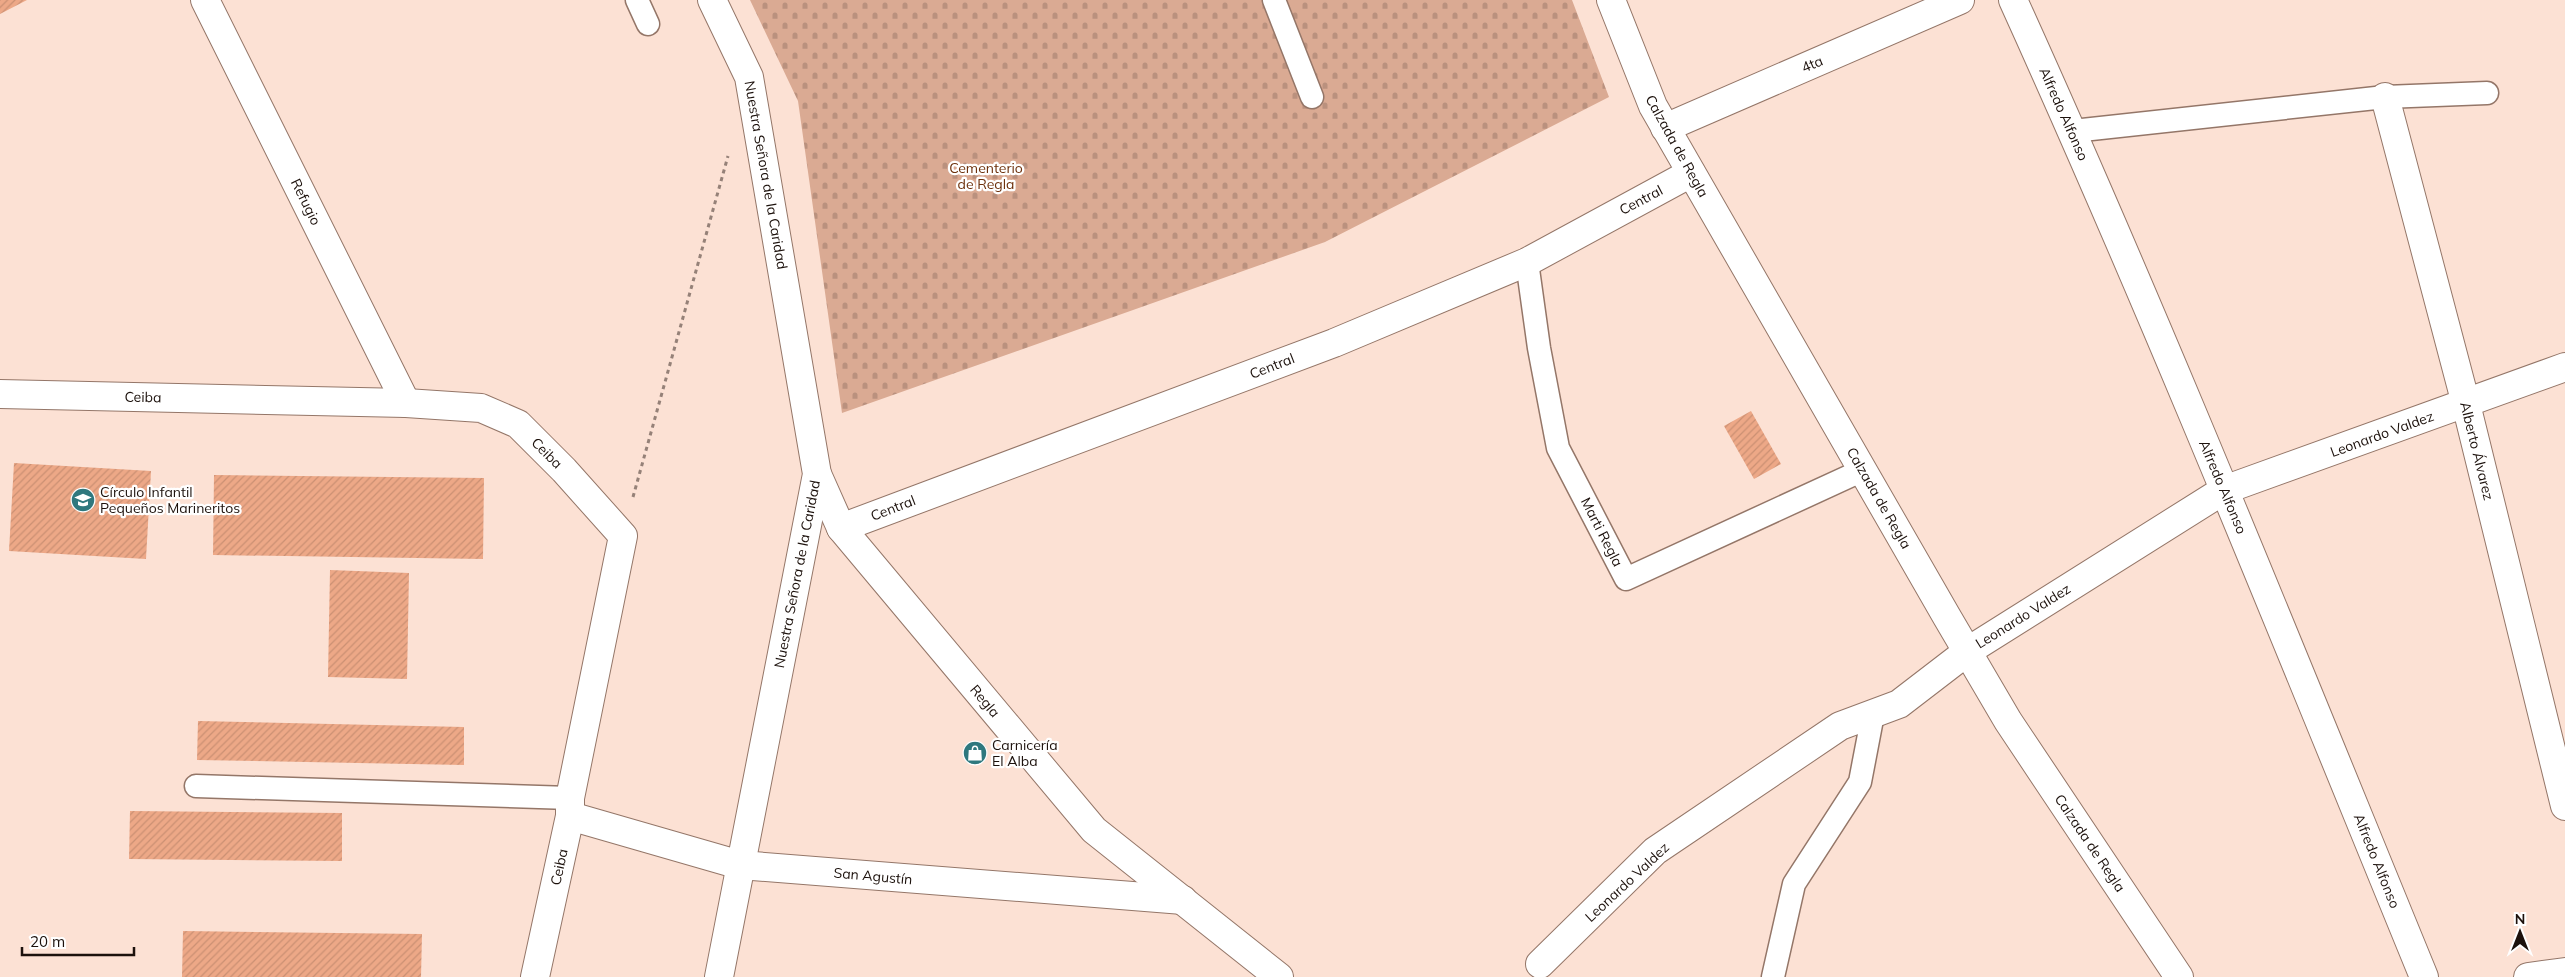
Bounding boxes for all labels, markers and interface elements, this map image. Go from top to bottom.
street label: 4ta [1798,51,1826,77]
street label: Alfredo Alfonso [2035,65,2093,163]
street label: Nuestra Señora de la Caridad [741,79,791,271]
street label: Calzada de Regla [1641,92,1713,200]
park label: Cementerio de Regla [949,159,1023,193]
street label: Refugio [287,176,325,228]
street label: Central [1616,181,1666,219]
street label: Central [1247,349,1297,383]
street label: Ceiba [124,388,162,406]
street label: Alberto Álvarez [2456,400,2498,502]
street label: Leonardo Valdez [2328,407,2436,461]
street label: Ceiba [528,434,566,472]
street label: Alfredo Alfonso [2195,437,2251,537]
street label: Calzada de Regla [1843,444,1915,552]
street label: Nuestra Señora de la Caridad [770,479,824,669]
place label: Círculo Infantil Pequeños Marineritos [100,483,240,517]
school or university icon: Círculo Infantil Pequeños Marineritos [70,487,96,513]
street label: Central [868,491,918,525]
street label: Marti Regla [1577,494,1627,570]
street label: Leonardo Valdez [1972,580,2074,652]
street label: Regla [966,681,1004,721]
place label: Carnicería El Alba [992,736,1058,770]
shop icon: Carnicería El Alba [962,740,988,766]
street label: Calzada de Regla [2051,791,2129,895]
street label: Alfredo Alfonso [2350,811,2404,911]
street label: Leonardo Valdez [1581,838,1673,926]
street label: Ceiba [546,847,572,887]
street label: San Agustín [833,864,913,888]
north arrow [2495,907,2545,957]
text: N [2515,910,2525,928]
scale bar [22,924,135,956]
text: 20 m [30,932,65,951]

